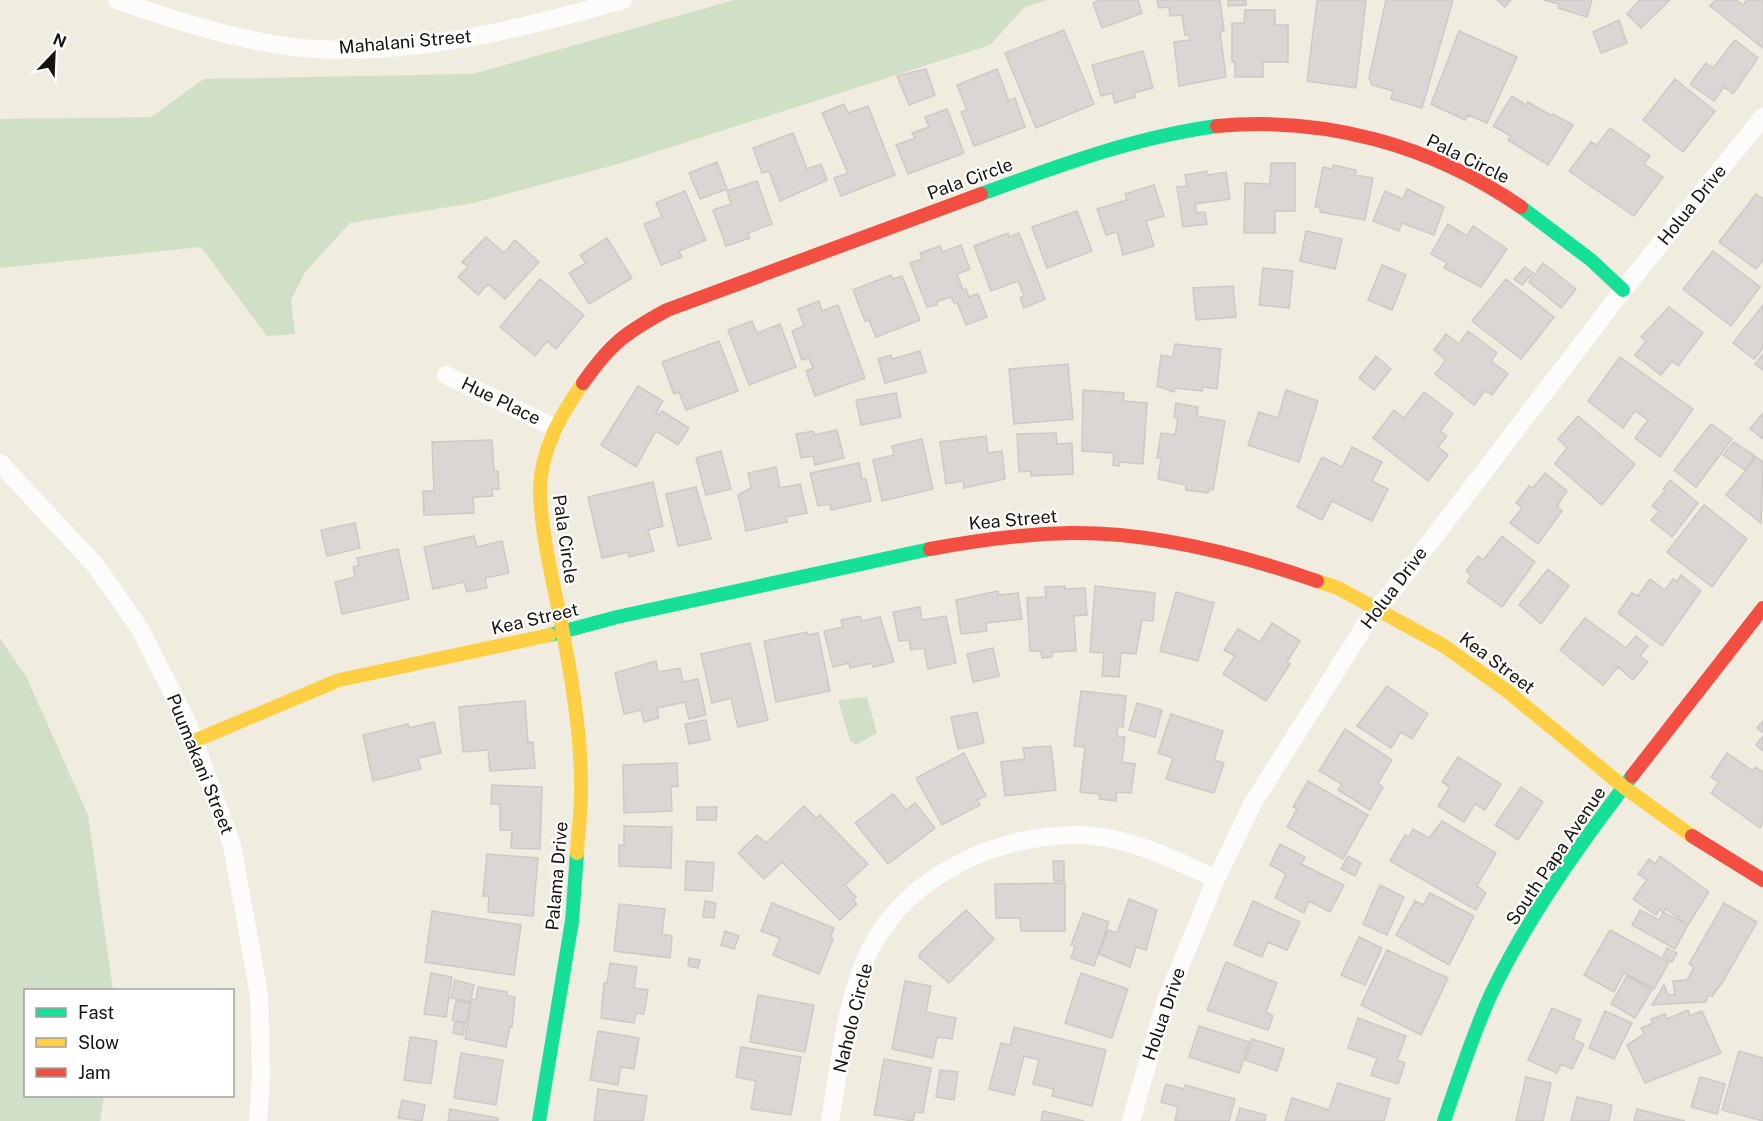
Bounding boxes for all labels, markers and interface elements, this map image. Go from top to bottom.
north arrow [24,24,84,84]
street label: Mahalani Street [338,25,472,58]
text: N [50,29,69,52]
street label: Pala Circle [1423,129,1513,188]
street label: Pala Circle [924,153,1016,204]
street label: Holua Drive [1653,160,1730,249]
street label: Hue Place [458,372,544,429]
street label: Pala Circle [549,493,582,585]
street label: Kea Street [968,505,1058,534]
street label: Holua Drive [1356,543,1431,633]
street label: Kea Street [489,598,580,639]
street label: Kea Street [1456,628,1539,698]
street label: Puumakani Street [163,691,238,837]
street label: South Papa Avenue [1501,783,1610,929]
street label: Palama Drive [541,820,572,931]
street label: Naholo Circle [829,961,876,1075]
street label: Holua Drive [1138,965,1189,1063]
legend [24,989,234,1097]
text: Fast [78,1002,114,1023]
text: Slow [78,1032,119,1053]
text: Jam [78,1062,111,1083]

